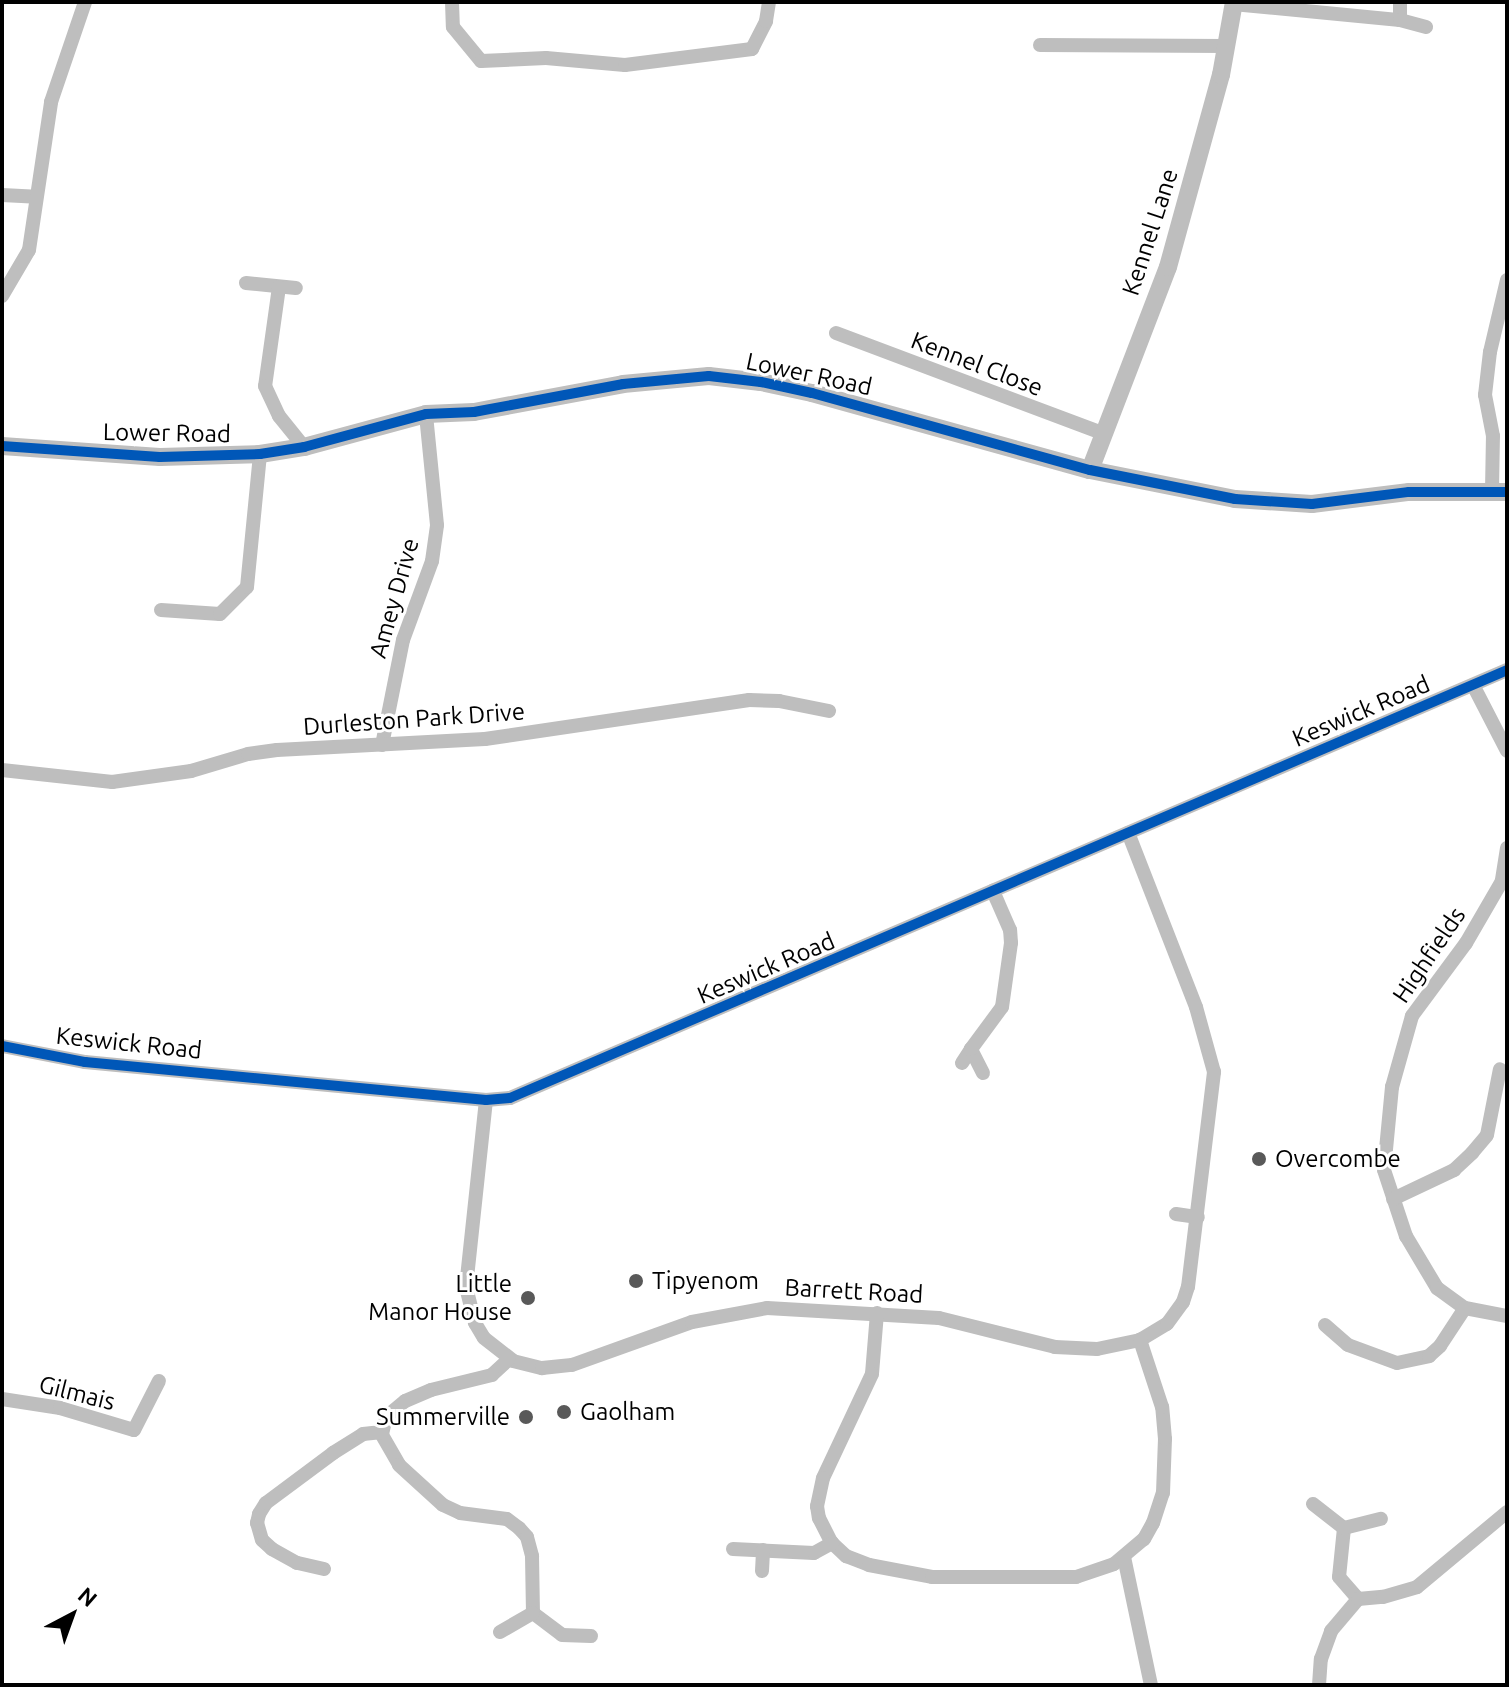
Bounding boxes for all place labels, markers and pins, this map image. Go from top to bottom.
place label: Overcombe [1275,1145,1401,1173]
marker: Overcombe [1250,1150,1268,1168]
place label: Tipyenom [652,1267,759,1295]
place label: Little Manor House [368,1270,512,1326]
marker: Tipyenom [627,1272,645,1290]
marker: Little Manor House [519,1289,537,1307]
place label: Gaolham [580,1398,675,1426]
place label: Summerville [376,1403,510,1431]
marker: Gaolham [555,1403,573,1421]
marker: Summerville [517,1408,535,1426]

